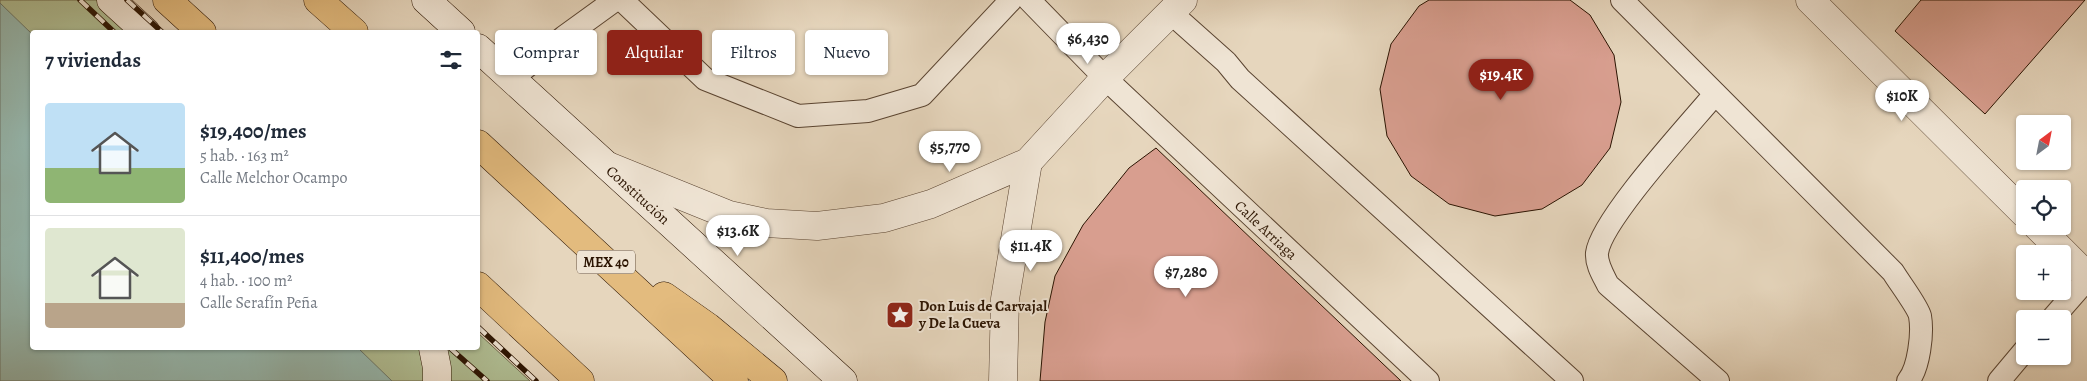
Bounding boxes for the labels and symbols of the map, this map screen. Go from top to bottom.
pin: $6,430 [1047,22,1129,65]
pin: $19.4K [1460,58,1542,101]
pin: $10K [1872,80,1932,122]
north arrow [2016,115,2071,170]
pin: $5,770 [909,130,991,173]
street label: Constitución [602,161,674,229]
street label: Calle Arriaga [1230,196,1302,264]
pin: $13.6K [697,214,779,257]
pin: $11.4K [990,230,1072,272]
road number: MEX 40 [577,250,635,274]
pin: $7,280 [1145,256,1227,298]
place label: Don Luis de Carvajal y De la Cueva [918,296,1047,333]
place icon: Don Luis de Carvajal y De la Cueva [885,300,915,330]

